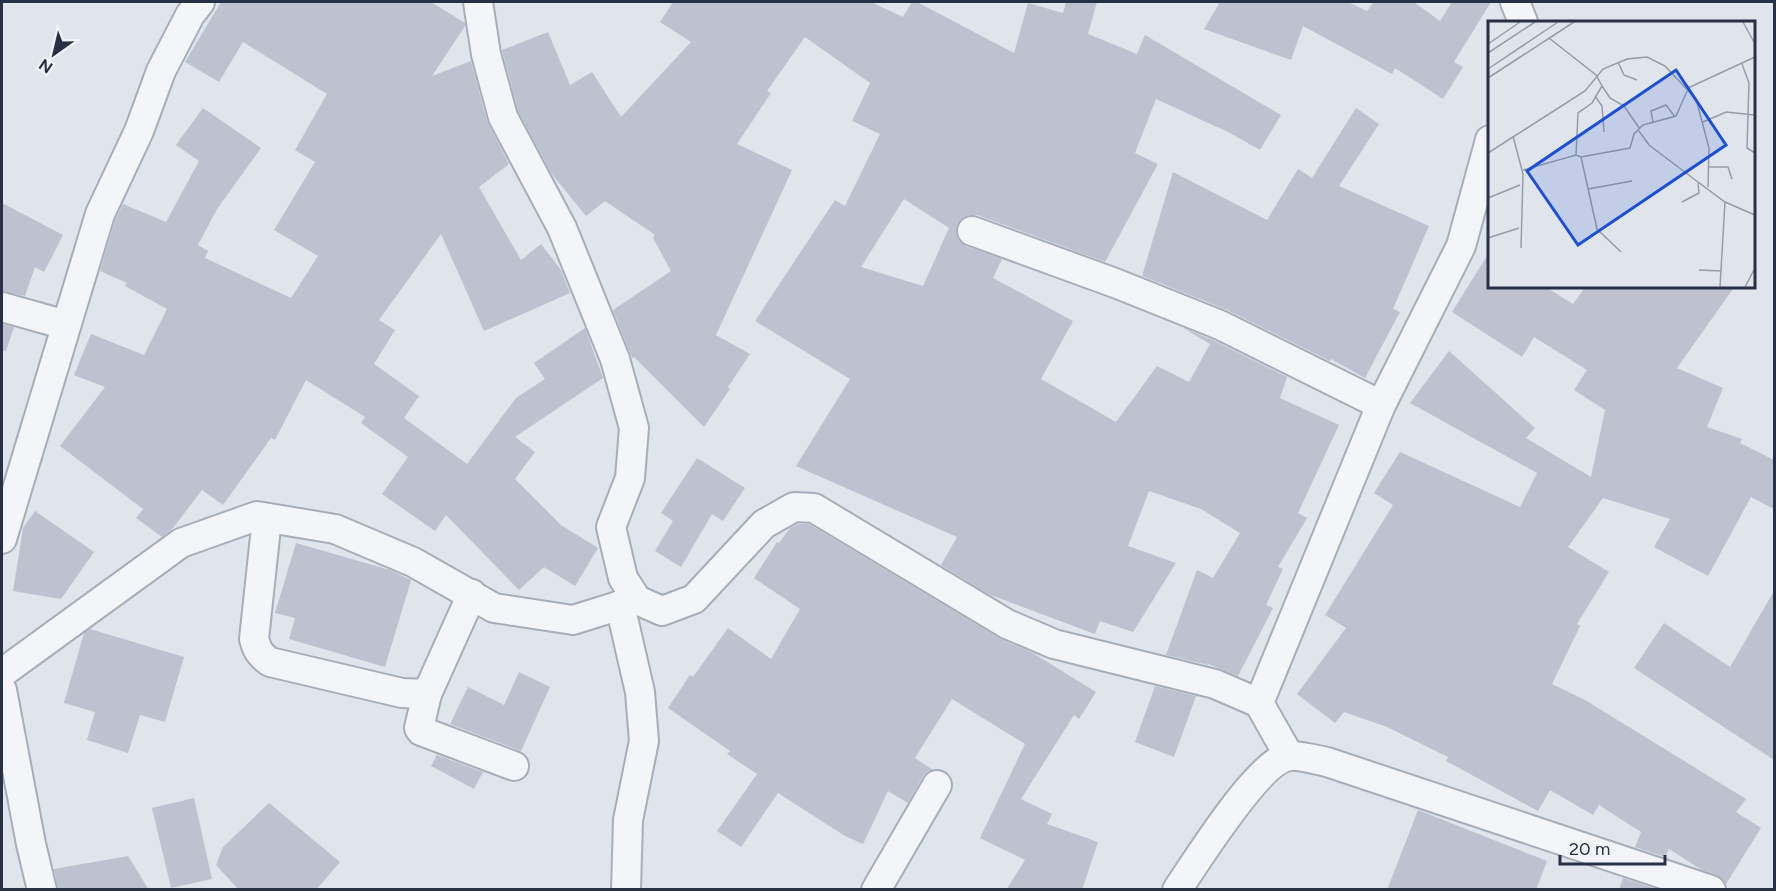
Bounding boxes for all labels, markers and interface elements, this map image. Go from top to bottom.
inset map [1488,21,1755,288]
north arrow [24,24,84,84]
text: N [35,55,56,77]
scale bar [1560,828,1665,866]
text: 20 m [1569,838,1610,860]

